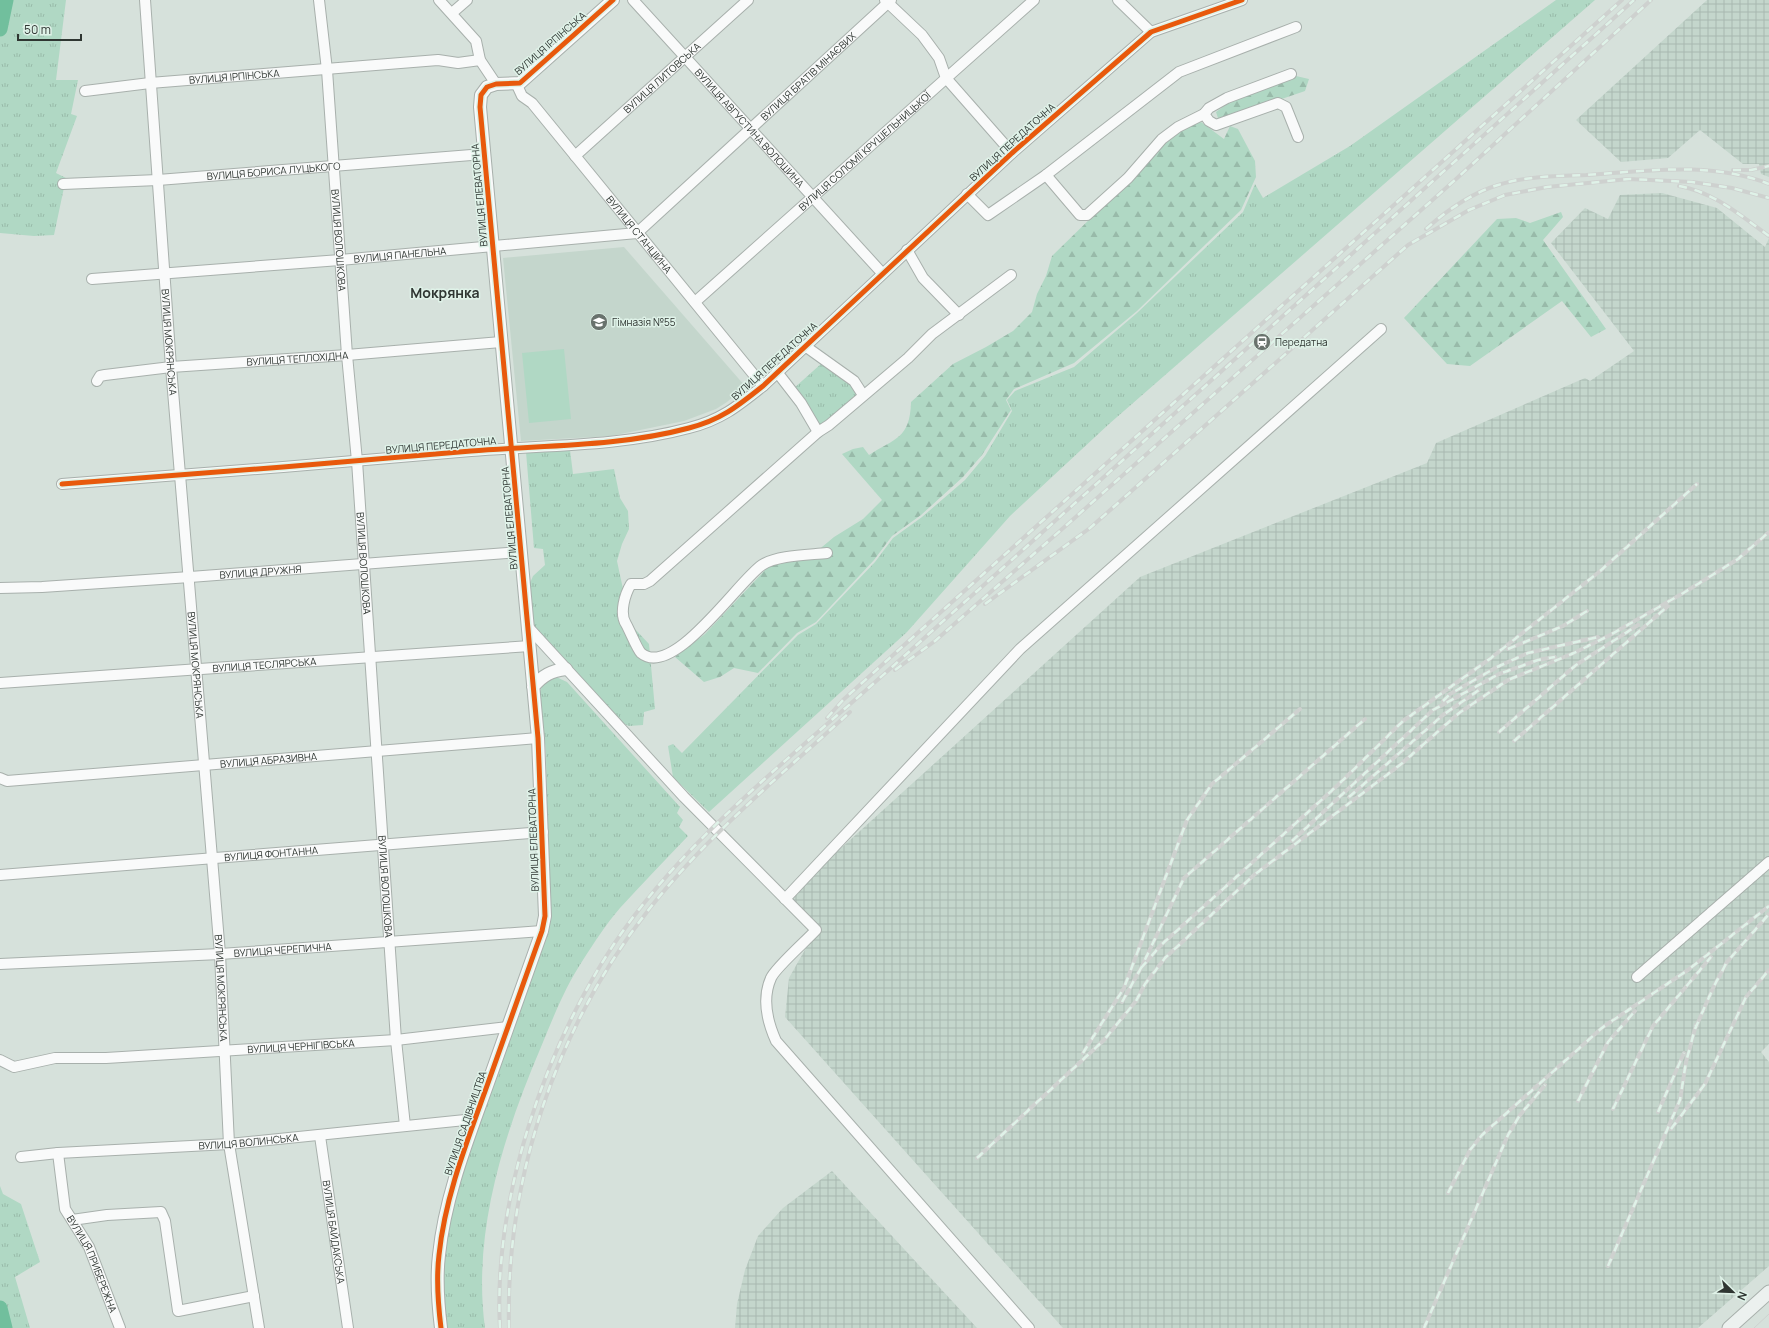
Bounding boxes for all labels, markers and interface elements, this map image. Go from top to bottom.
street label: ВУЛИЦЯ ІРПІНСЬКА [511,8,589,78]
scale bar [18,16,81,42]
text: 50 m [24,21,51,38]
street label: ВУЛИЦЯ БРАТІВ МІНАЄВИХ [757,29,859,123]
street label: ВУЛИЦЯ ЛИТОВСЬКА [620,39,704,116]
street label: ВУЛИЦЯ АВГУСТИНА ВОЛОШИНА [692,65,808,191]
street label: ВУЛИЦЯ ІРПІНСЬКА [188,66,281,87]
street label: ВУЛИЦЯ СОЛОМІЇ КРУШЕЛЬНИЦЬКОЇ [795,88,934,214]
street label: ВУЛИЦЯ ПЕРЕДАТОЧНА [966,99,1058,184]
street label: ВУЛИЦЯ ЕЛЕВАТОРНА [467,142,490,247]
street label: ВУЛИЦЯ БОРИСА ЛУЦЬКОГО [206,158,341,183]
street label: ВУЛИЦЯ ВОЛОШКОВА [328,188,350,292]
street label: ВУЛИЦЯ СТАНЦІЙНА [603,193,675,277]
street label: ВУЛИЦЯ ПАНЕЛЬНА [353,243,448,266]
district label: Мокрянка [410,283,480,302]
street label: ВУЛИЦЯ МОКРЯНСЬКА [158,288,180,397]
school or university icon: Гімназія №55 [589,312,609,332]
place label: Гімназія №55 [612,315,676,329]
street label: ВУЛИЦЯ ПЕРЕДАТОЧНА [728,318,820,403]
station icon: Передатна [1252,332,1272,352]
place label: Передатна [1275,335,1328,349]
street label: ВУЛИЦЯ ТЕПЛОХІДНА [246,348,349,369]
street label: ВУЛИЦЯ ПЕРЕДАТОЧНА [385,433,498,457]
street label: ВУЛИЦЯ ЕЛЕВАТОРНА [497,465,520,570]
street label: ВУЛИЦЯ ВОЛОШКОВА [353,511,374,615]
street label: ВУЛИЦЯ ДРУЖНЯ [219,562,302,582]
street label: ВУЛИЦЯ МОКРЯНСЬКА [184,611,207,720]
street label: ВУЛИЦЯ ТЕСЛЯРСЬКА [212,654,317,675]
street label: ВУЛИЦЯ АБРАЗИВНА [219,749,318,771]
street label: ВУЛИЦЯ ЕЛЕВАТОРНА [524,787,542,892]
street label: ВУЛИЦЯ ВОЛОШКОВА [375,835,396,939]
street label: ВУЛИЦЯ ФОНТАННА [224,843,319,864]
street label: ВУЛИЦЯ МОКРЯНСЬКА [211,934,231,1042]
street label: ВУЛИЦЯ ЧЕРЕПИЧНА [233,939,333,960]
street label: ВУЛИЦЯ ЧЕРНІГІВСЬКА [247,1036,356,1056]
street label: ВУЛИЦЯ САДІВНИЦТВА [441,1068,490,1177]
street label: ВУЛИЦЯ ВОЛИНСЬКА [198,1130,300,1153]
street label: ВУЛИЦЯ БАЙДАКСЬКА [320,1179,349,1285]
street label: ВУЛИЦЯ ПРИБЕРЕЖНА [64,1212,121,1315]
north arrow [1713,1272,1753,1312]
text: N [1734,1290,1751,1303]

